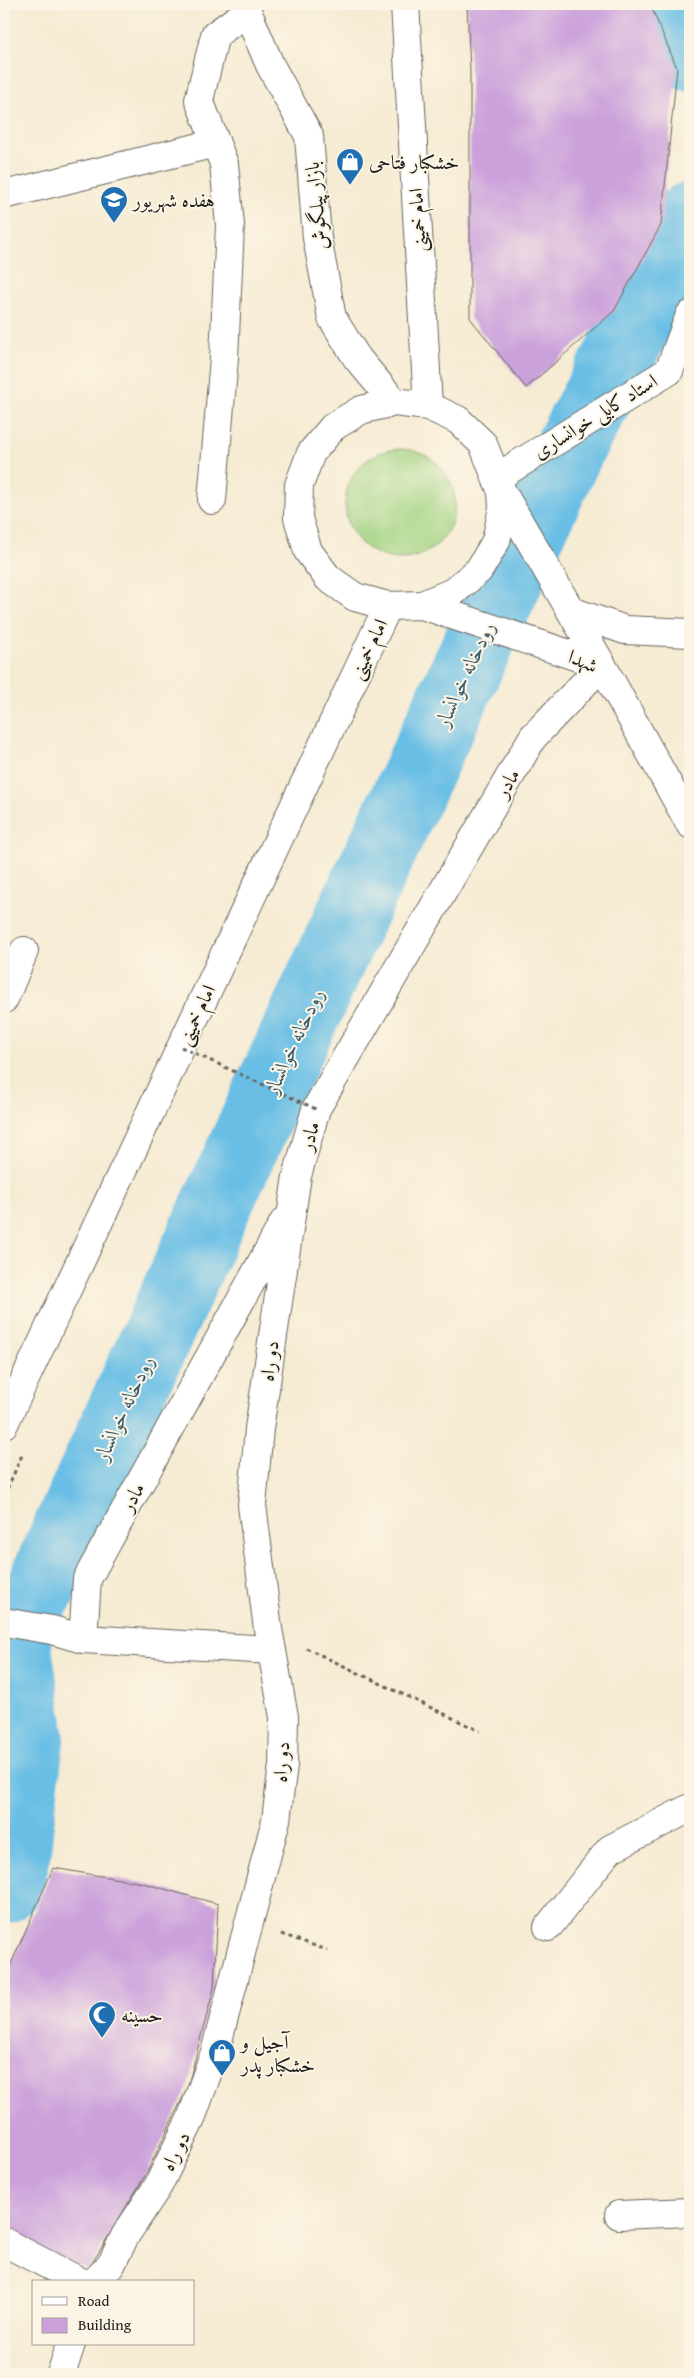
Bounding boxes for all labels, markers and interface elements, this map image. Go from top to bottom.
shop icon: خشکبار فتاحی [335,147,365,186]
place label: خشکبار فتاحی [369,147,459,176]
street label: بازار پیلگوش [296,161,335,252]
school or university icon: هفده شهریور [99,185,129,224]
place label: هفده شهریور [131,185,215,214]
street label: امام خمینی [400,187,437,253]
street label: استاد کابلی خوانساری [527,366,663,466]
street label: امام خمینی [341,614,398,686]
water label: رودخانه خوانسار [426,616,503,734]
street label: شهدا [564,641,603,680]
street label: مادر [486,763,526,804]
street label: امام خمینی [169,980,226,1052]
water label: رودخانه خوانسار [255,983,332,1101]
street label: مادر [290,1118,327,1156]
street label: دو راه [251,1339,286,1383]
water label: رودخانه خوانسار [85,1350,162,1468]
street label: مادر [111,1477,151,1518]
street label: دو راه [265,1740,296,1783]
mosque icon: حسینه [87,2000,117,2039]
place label: حسینه [121,2000,163,2029]
place label: آجیل و خشکبار پدر [239,2027,315,2079]
shop icon: آجیل و خشکبار پدر [207,2038,237,2077]
street label: دو راه [152,2126,197,2176]
legend [32,2280,195,2346]
text: Road [78,2290,109,2311]
text: Building [78,2314,132,2335]

